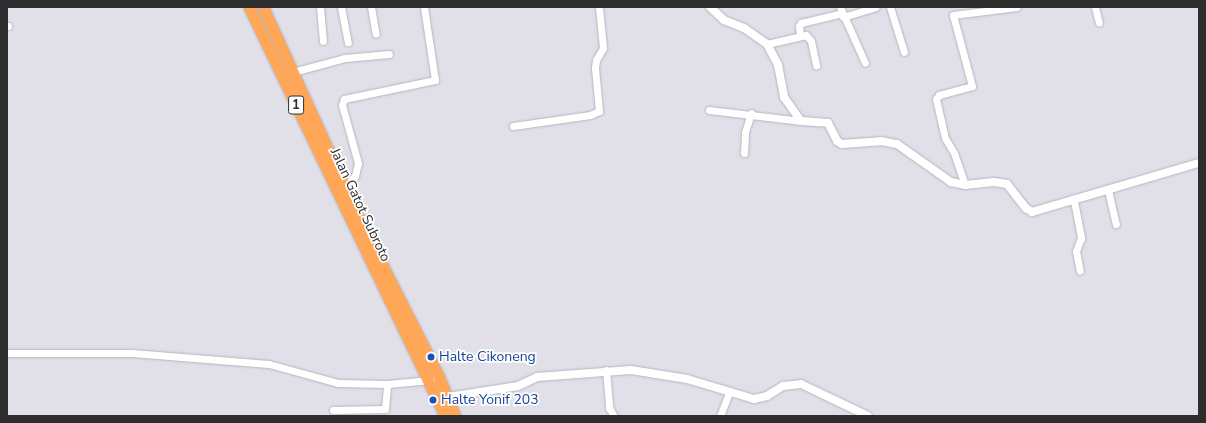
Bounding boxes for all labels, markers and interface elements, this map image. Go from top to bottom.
road number: 1 [288,94,304,116]
street label: Jalan Gatot Subroto [326,145,394,265]
place label: Halte Cikoneng [439,349,536,365]
marker: Halte Cikoneng [426,352,436,362]
place label: Halte Yonif 203 [441,392,539,408]
marker: Halte Yonif 203 [428,395,438,405]

